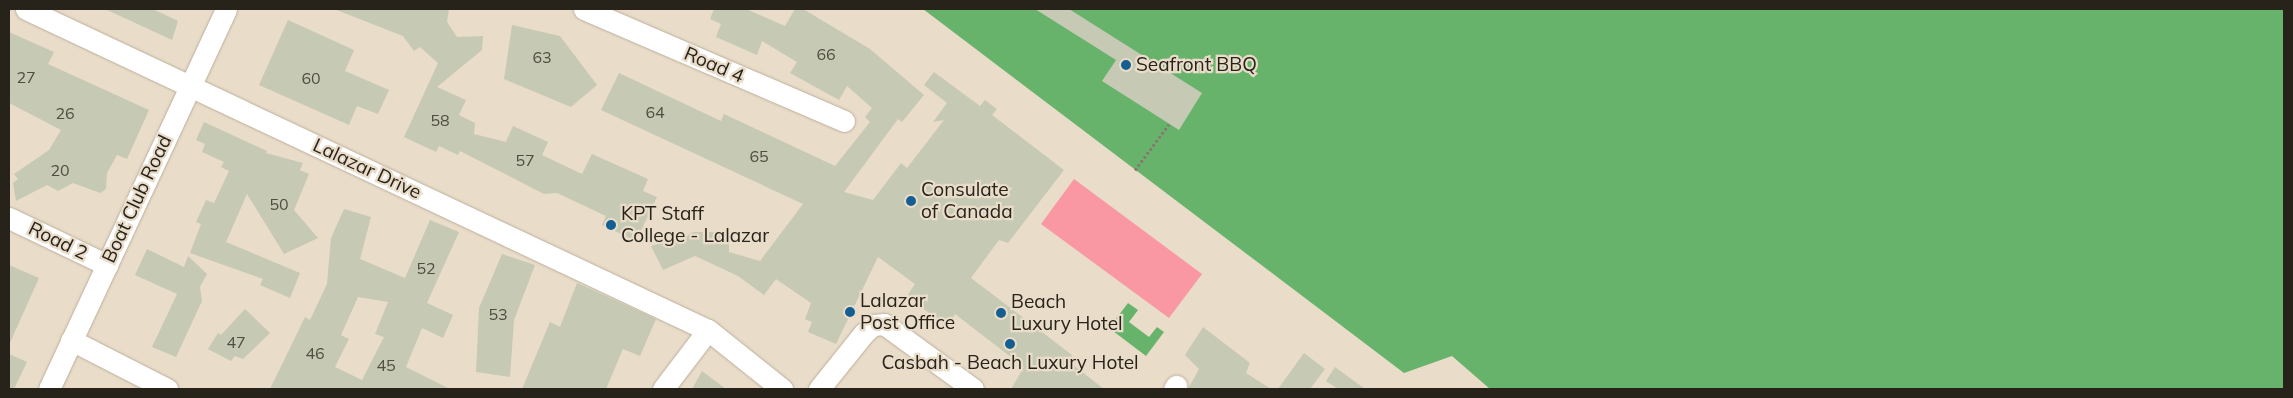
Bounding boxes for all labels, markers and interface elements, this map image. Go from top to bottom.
street label: Road 4 [681,42,747,88]
house number: 66 [816,44,836,64]
house number: 63 [532,47,552,67]
place label: Seafront BBQ [1136,54,1257,76]
marker: Seafront BBQ [1120,59,1132,71]
house number: 27 [16,67,36,87]
house number: 60 [301,68,321,88]
house number: 64 [645,102,665,122]
house number: 26 [55,103,75,123]
house number: 58 [430,110,450,130]
street label: Boat Club Road [97,132,177,266]
street label: Lalazar Drive [309,134,425,204]
house number: 65 [749,146,769,166]
house number: 57 [515,150,535,170]
house number: 20 [50,160,70,180]
place label: Consulate of Canada [921,179,1013,223]
house number: 50 [269,194,289,214]
marker: Consulate of Canada [905,195,917,207]
place label: KPT Staff College - Lalazar [621,203,769,247]
street label: Road 2 [25,217,91,265]
marker: KPT Staff College - Lalazar [605,219,617,231]
house number: 52 [416,258,436,278]
place label: Lalazar Post Office [860,290,955,334]
place label: Beach Luxury Hotel [1011,291,1122,335]
house number: 53 [488,304,508,324]
marker: Lalazar Post Office [844,306,856,318]
marker: Beach Luxury Hotel [995,307,1007,319]
house number: 47 [226,332,246,352]
marker: Casbah - Beach Luxury Hotel [1004,338,1016,350]
house number: 46 [305,343,325,363]
place label: Casbah - Beach Luxury Hotel [881,352,1139,374]
house number: 45 [376,355,396,375]

